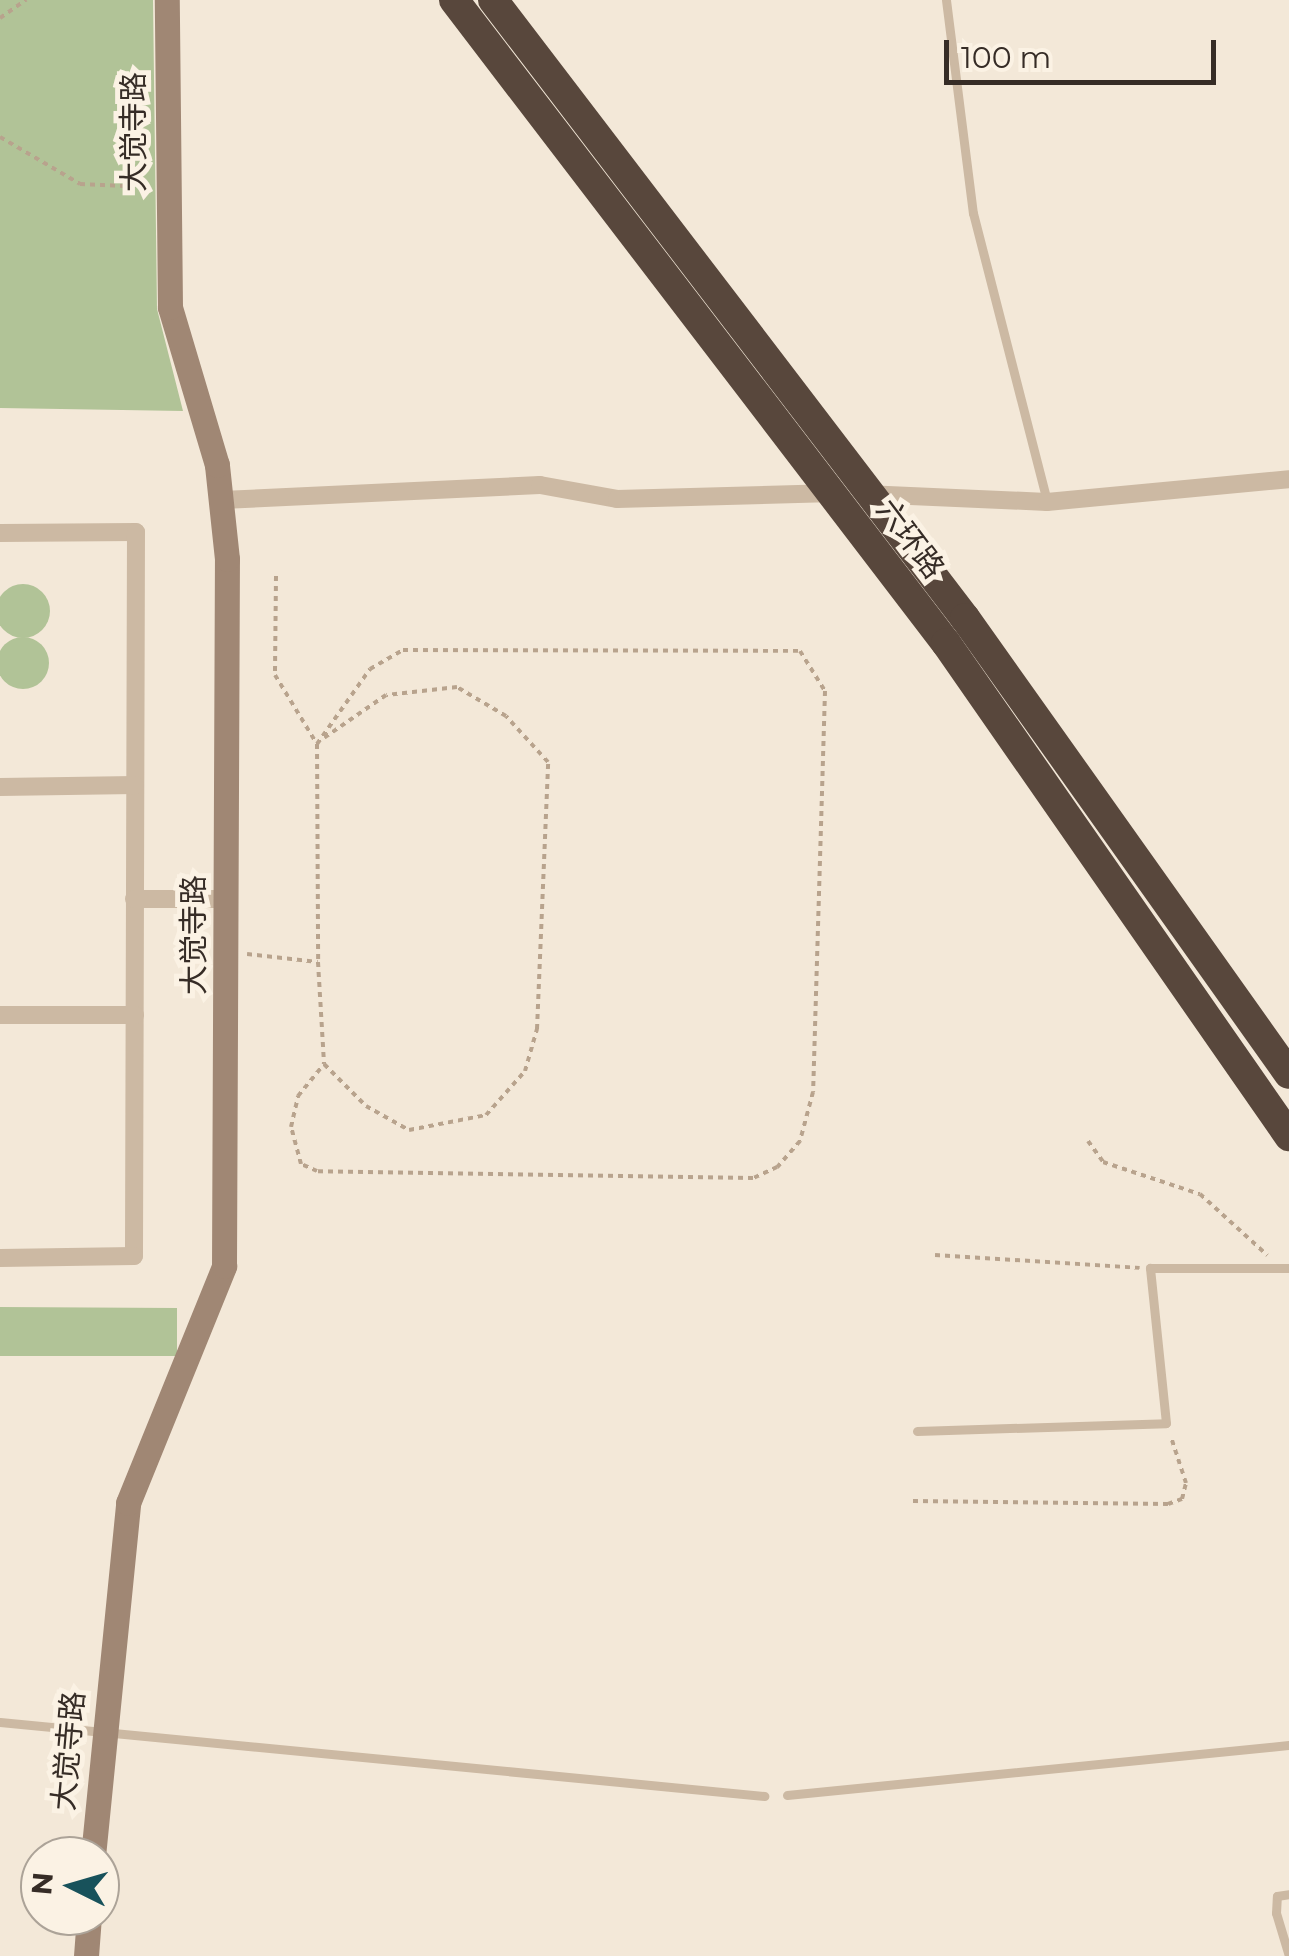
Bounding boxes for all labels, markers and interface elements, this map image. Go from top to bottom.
scale bar [949,20,1222,82]
text: 100 m [961,39,1051,76]
street label: 大觉寺路 [116,72,152,192]
street label: 六环路 [869,492,951,586]
street label: 大觉寺路 [176,875,212,995]
street label: 大觉寺路 [46,1690,92,1812]
north arrow [20,1836,120,1936]
text: N [24,1871,60,1896]

